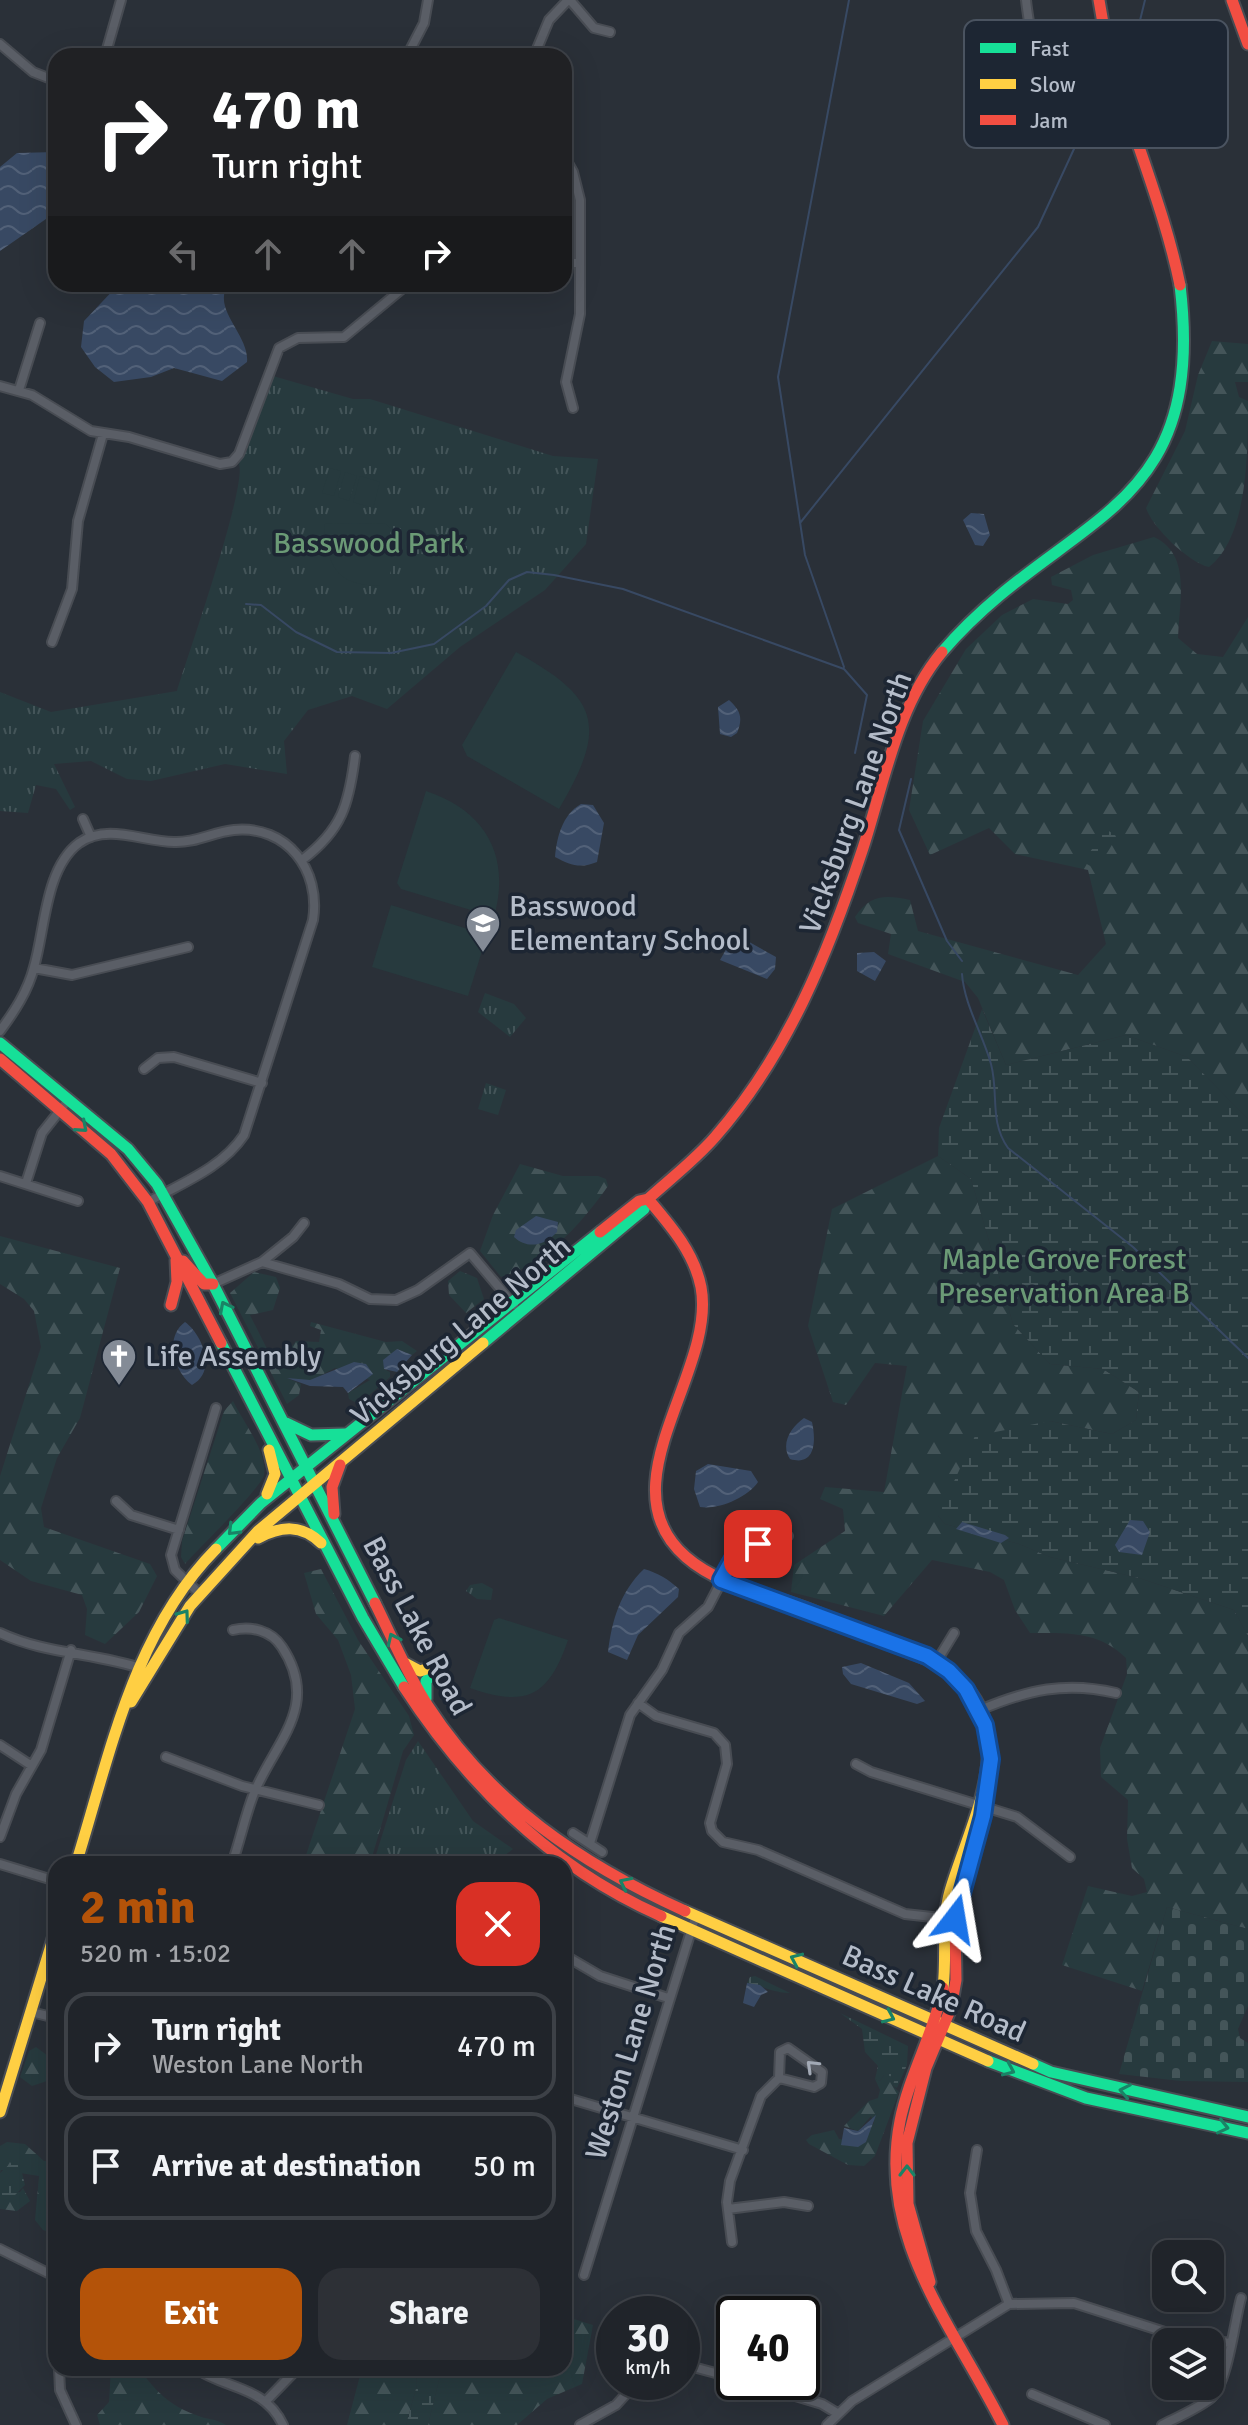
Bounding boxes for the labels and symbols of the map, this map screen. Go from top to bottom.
legend [964,20,1228,148]
text: Fast [1030,35,1070,62]
text: Slow [1030,71,1076,98]
text: Jam [1030,107,1068,134]
park label: Basswood Park [273,525,465,562]
street label: Vicksburg Lane North [791,667,921,939]
place label: Basswood Elementary School [509,888,750,959]
school or university icon: Basswood Elementary School [464,904,502,954]
one-way arrow [72,1117,87,1132]
street label: Vicksburg Lane North [343,1228,579,1434]
park label: Maple Grove Forest Preservation Area B [938,1241,1190,1312]
one-way arrow [219,1301,234,1316]
church icon: Life Assembly [100,1337,138,1387]
place label: Life Assembly [145,1338,321,1375]
pin [724,1510,792,1578]
one-way arrow [227,1521,242,1535]
street label: Bass Lake Road [354,1530,480,1722]
one-way arrow [174,1609,189,1624]
one-way arrow [387,1633,403,1647]
one-way arrow [619,1877,633,1893]
position arrow [913,1877,997,1961]
street label: Weston Lane North [578,1920,684,2164]
street label: Bass Lake Road [836,1937,1032,2051]
one-way arrow [790,1953,805,1969]
one-way arrow [881,2008,895,2024]
one-way arrow [807,2060,821,2075]
one-way arrow [1001,2061,1015,2077]
one-way arrow [1119,2083,1132,2100]
one-way arrow [1216,2118,1229,2135]
one-way arrow [898,2164,916,2177]
speed limit sign: 40 [716,2296,820,2400]

